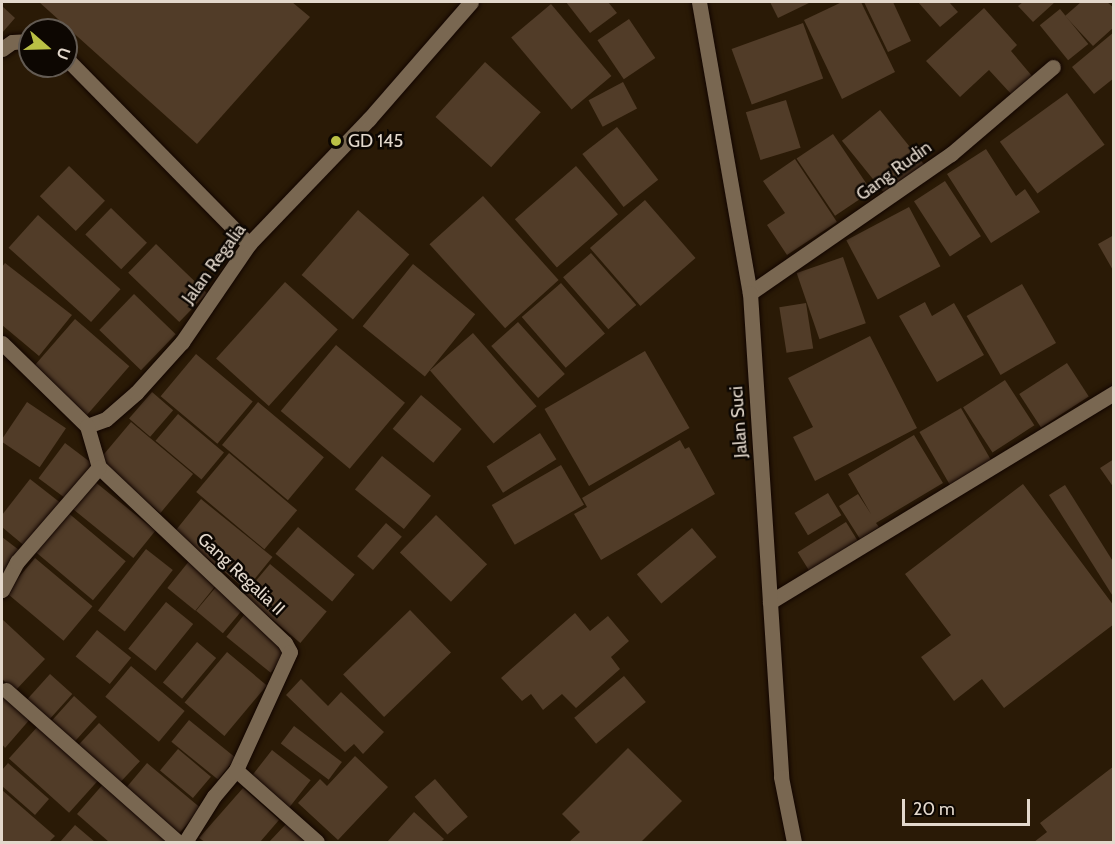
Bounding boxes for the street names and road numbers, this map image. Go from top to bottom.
street label: Gang Rudin [852,136,936,206]
street label: Jalan Regalia [178,220,250,308]
street label: Jalan Suci [726,385,752,459]
street label: Gang Regalia II [193,528,289,620]

